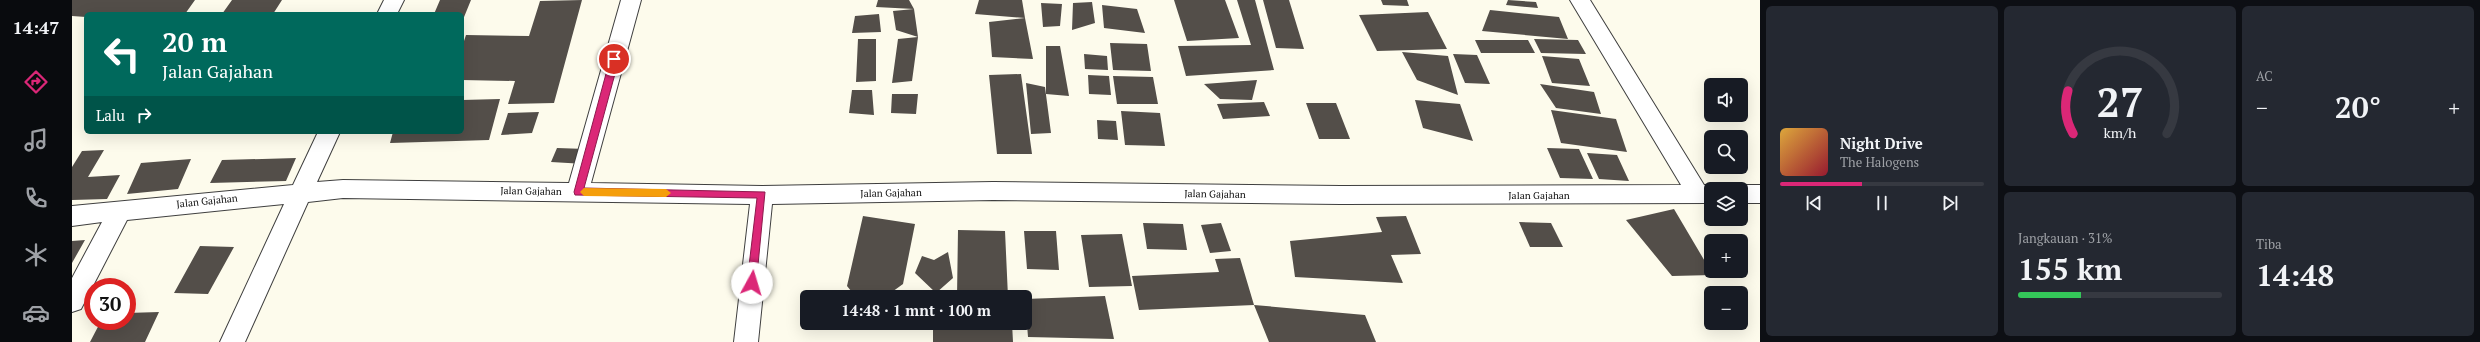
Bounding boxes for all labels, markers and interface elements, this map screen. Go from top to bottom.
text: 14:47 [13,15,59,39]
text: 20 m [162,23,227,60]
icon: left [96,28,148,80]
pin [597,42,631,76]
icon: arrive [603,48,625,70]
text: Jalan Gajahan [162,59,273,83]
text: AC [2256,67,2273,85]
icon: directions [22,68,50,96]
text: 27 [2096,74,2144,129]
map controls [1704,78,1748,330]
button: sound [1704,78,1748,122]
text: 20° [2335,87,2381,127]
text: − [2256,93,2268,122]
text: + [2448,93,2460,122]
icon: right [133,104,155,126]
text: Lalu [96,105,125,125]
text: km/h [2104,122,2137,141]
icon: music [22,126,50,154]
button: search [1704,130,1748,174]
text: Night Drive [1840,133,1923,153]
text: The Halogens [1840,153,1919,171]
button: layers [1704,182,1748,226]
icon: phone [22,184,50,212]
street label: Jalan Gajahan [500,184,562,198]
street label: Jalan Gajahan [860,186,922,200]
street label: Jalan Gajahan [1184,187,1246,201]
street label: Jalan Gajahan [1508,189,1570,202]
street label: Jalan Gajahan [176,191,238,211]
icon: previous [1803,192,1825,214]
icon: pause [1871,192,1893,214]
icon: next [1939,192,1961,214]
text: Jangkauan · 31% [2018,229,2112,247]
button: + [1704,234,1748,278]
text: Tiba [2256,235,2282,253]
icon: climate [22,241,50,269]
text: 155 km [2018,249,2122,289]
text: 14:48 [2256,255,2334,295]
position arrow [731,262,773,304]
speed limit sign: 30 [84,278,136,330]
button: − [1704,286,1748,330]
icon: car [22,299,50,327]
text: 14:48 · 1 mnt · 100 m [841,300,991,320]

